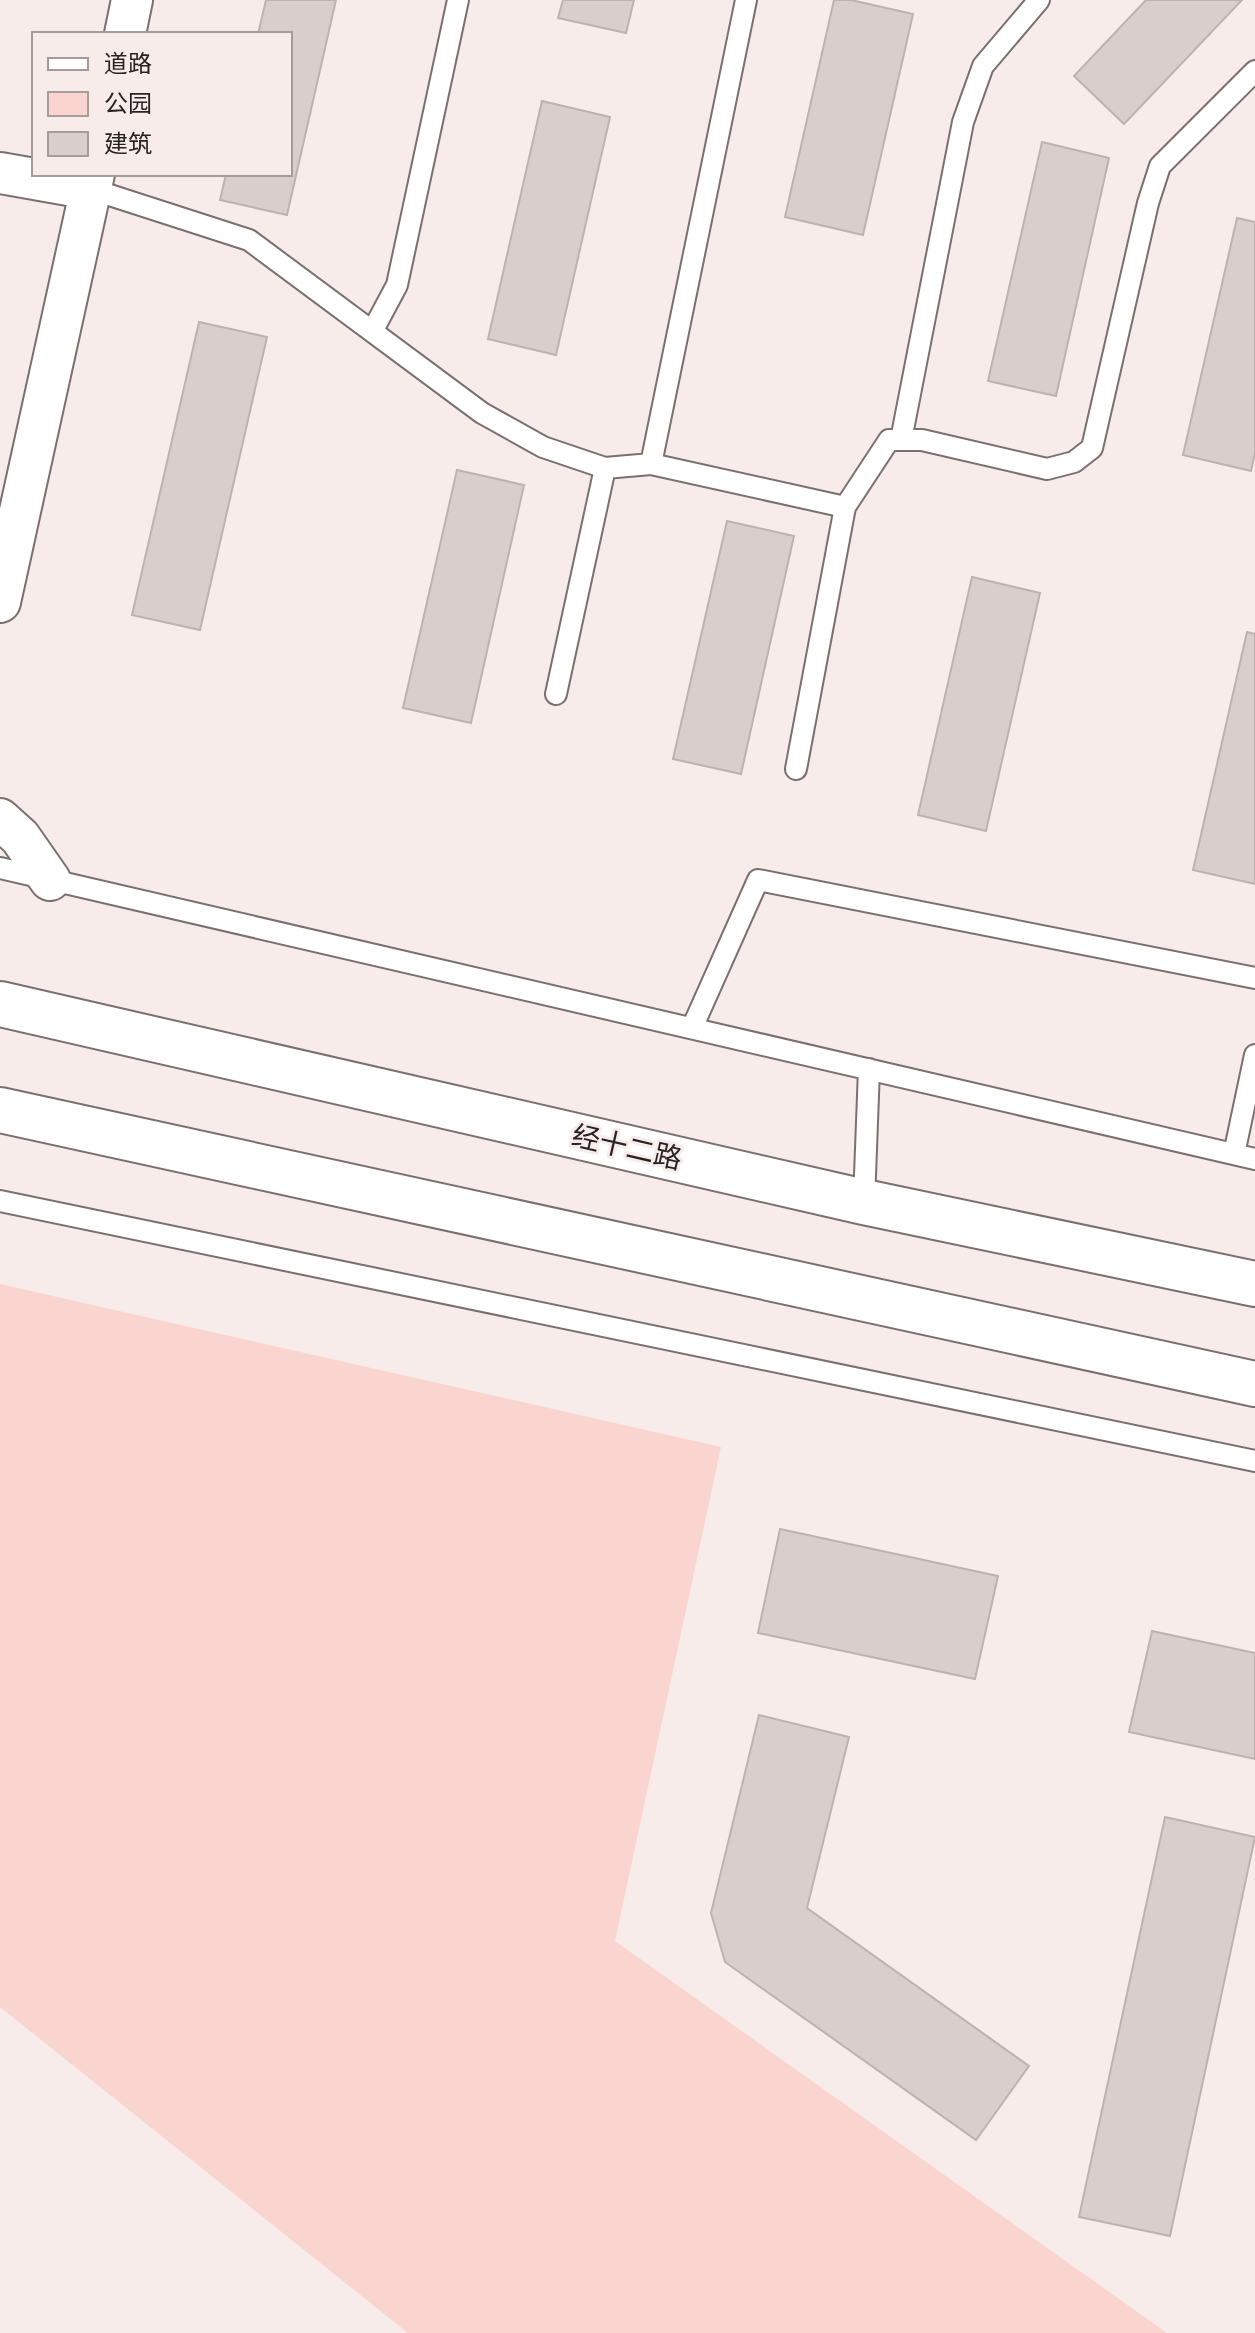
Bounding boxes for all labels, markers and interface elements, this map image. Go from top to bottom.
legend [32,32,292,176]
text: 道路 [104,46,152,81]
text: 公园 [104,86,152,121]
text: 建筑 [104,126,152,161]
street label: 经十二路 [568,1115,686,1180]

